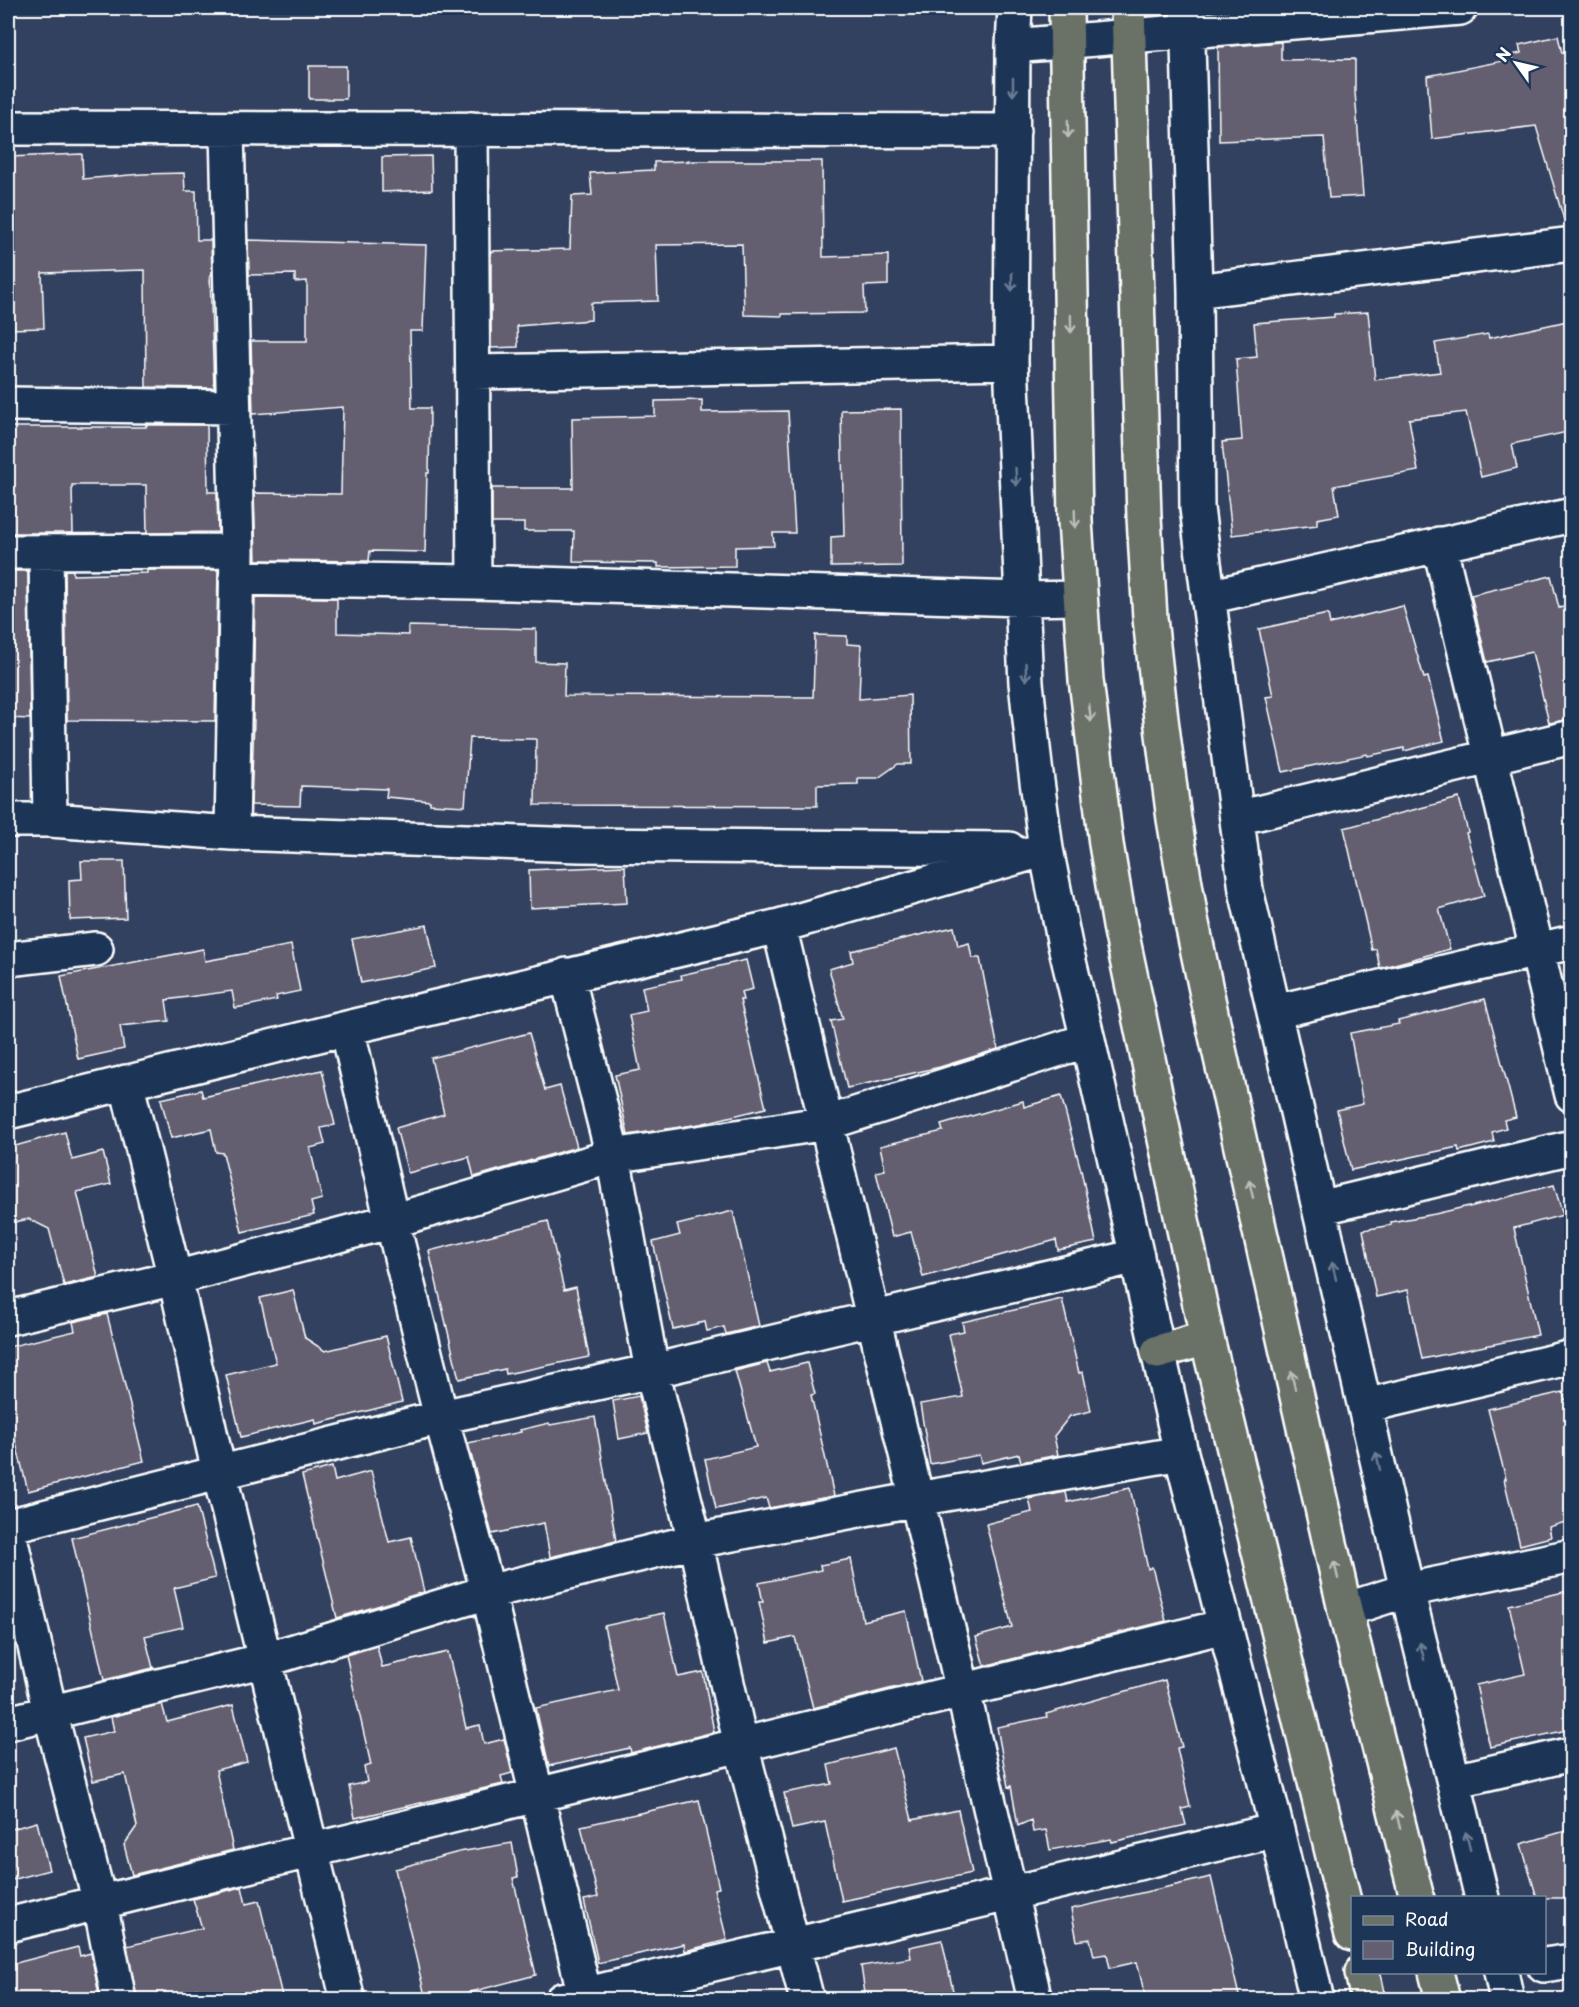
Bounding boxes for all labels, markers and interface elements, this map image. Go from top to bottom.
north arrow [1486,33,1546,93]
text: N [1489,42,1516,66]
one-way arrow [1007,76,1019,96]
one-way arrow [1062,118,1074,138]
one-way arrow [1006,271,1018,291]
one-way arrow [1066,313,1077,333]
one-way arrow [1011,466,1022,486]
one-way arrow [1069,508,1081,528]
one-way arrow [1020,661,1031,681]
one-way arrow [1085,703,1096,723]
one-way arrow [1244,1180,1256,1199]
one-way arrow [1327,1262,1339,1281]
one-way arrow [1287,1370,1299,1389]
one-way arrow [1371,1452,1383,1471]
one-way arrow [1330,1561,1341,1580]
one-way arrow [1416,1642,1428,1661]
one-way arrow [1391,1811,1403,1830]
one-way arrow [1462,1831,1474,1850]
legend [1351,1896,1546,1974]
text: Road [1405,1905,1449,1932]
text: Building [1405,1935,1475,1962]

